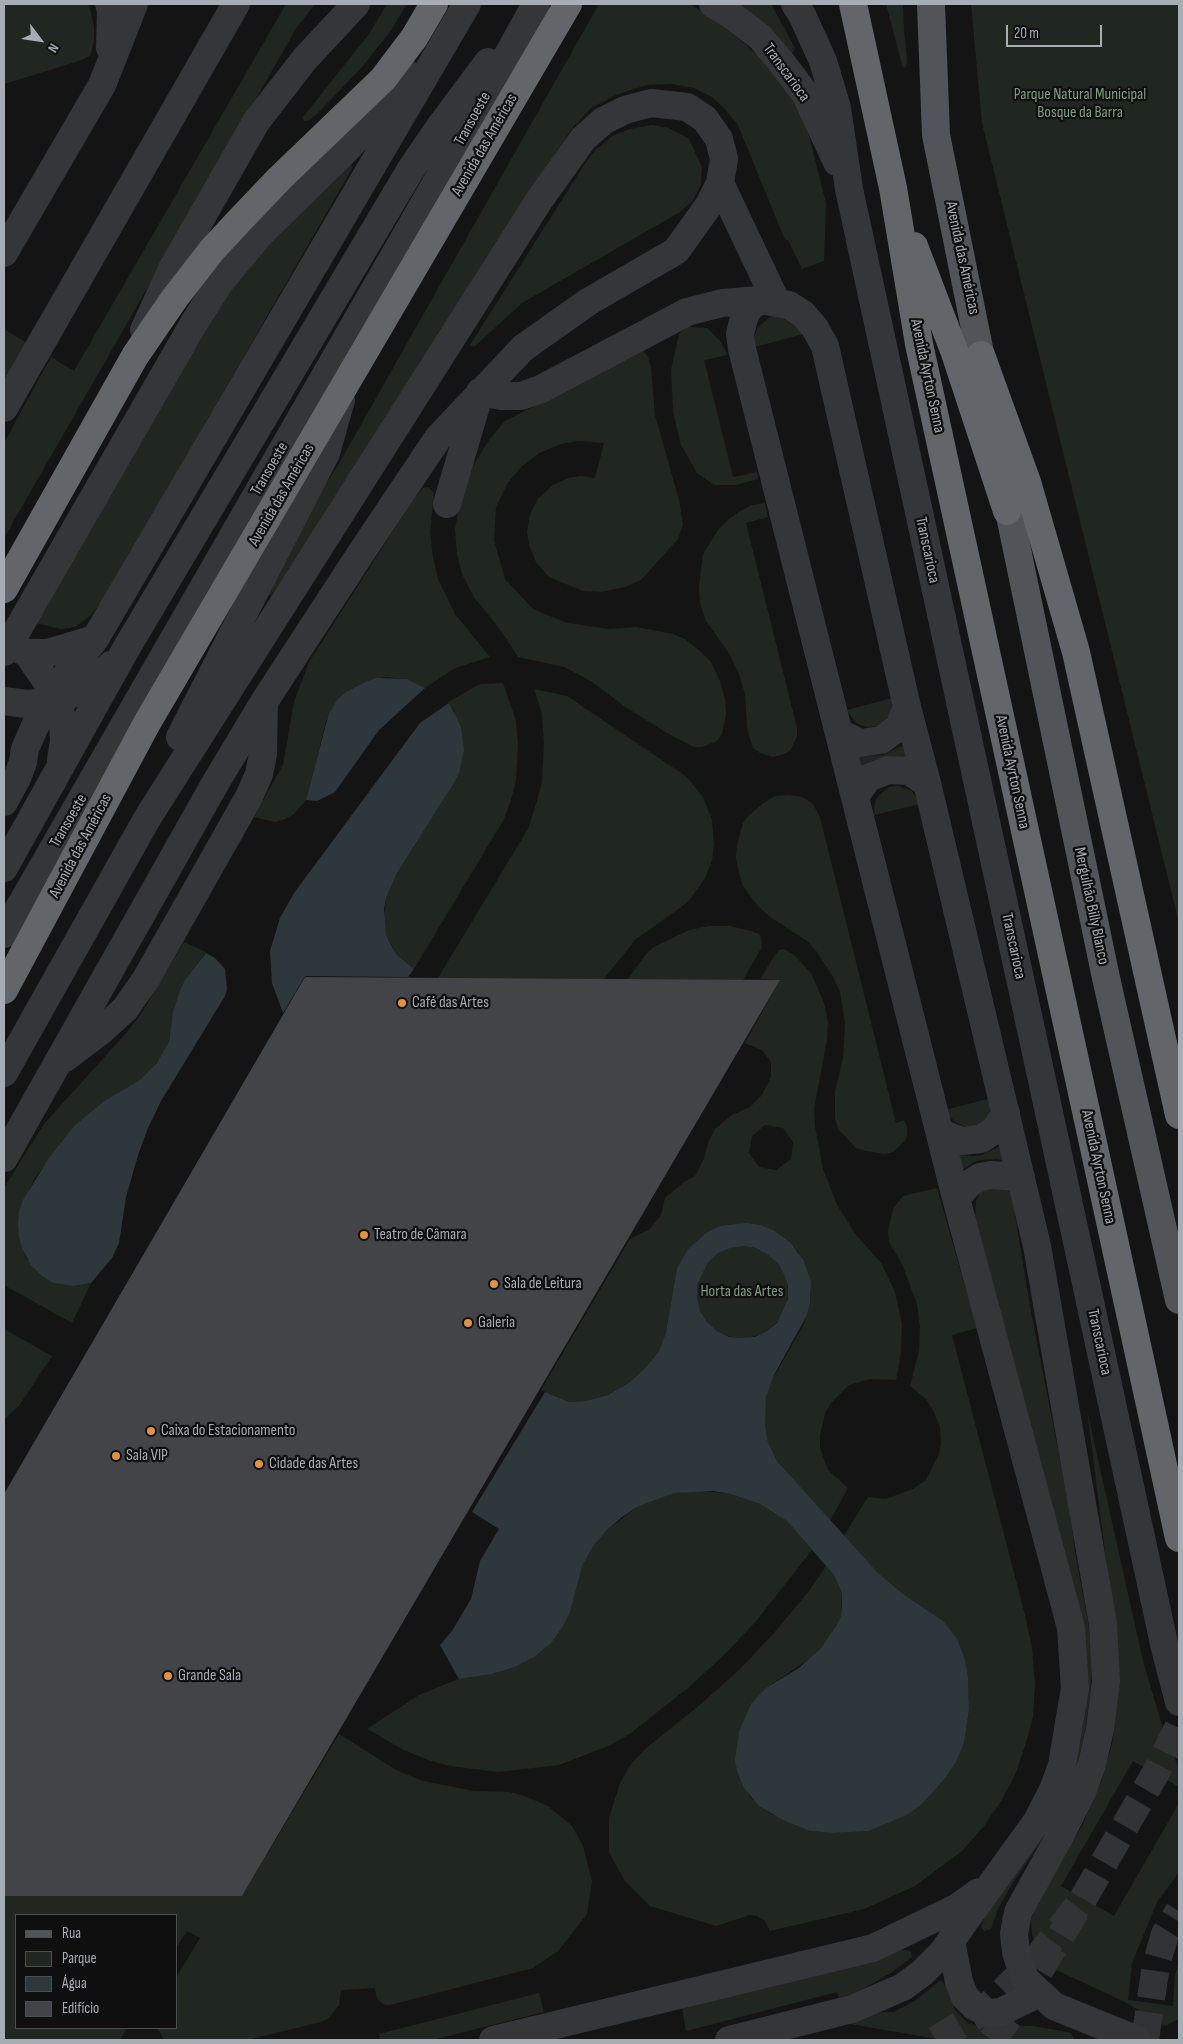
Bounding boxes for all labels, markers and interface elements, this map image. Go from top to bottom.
north arrow [15,15,65,65]
scale bar [1008,15,1104,47]
text: 20 m [1014,24,1039,43]
text: N [44,40,63,56]
street label: Transcarioca [758,40,814,106]
park label: Parque Natural Municipal Bosque da Barra [1014,85,1146,123]
street label: Transoeste [450,89,496,149]
street label: Avenida das Américas [448,90,522,200]
street label: Avenida das Américas [941,200,983,316]
street label: Avenida Ayrton Senna [906,317,948,435]
street label: Transoeste [247,439,293,499]
street label: Avenida das Américas [245,440,319,550]
street label: Transcarioca [911,515,943,585]
street label: Avenida Ayrton Senna [991,713,1033,831]
street label: Transoeste [46,791,92,851]
street label: Avenida das Américas [46,791,116,901]
street label: Mergulhão Billy Blanco [1069,846,1113,966]
street label: Transcarioca [997,911,1029,981]
place label: Café das Artes [412,993,489,1013]
marker: Café das Artes [396,997,408,1009]
street label: Avenida Ayrton Senna [1077,1108,1119,1226]
place label: Teatro de Câmara [374,1225,467,1245]
marker: Teatro de Câmara [358,1229,370,1241]
place label: Sala de Leitura [504,1274,582,1294]
marker: Sala de Leitura [488,1278,500,1290]
park label: Horta das Artes [700,1282,784,1302]
street label: Transcarioca [1083,1307,1115,1377]
place label: Galeria [478,1313,515,1333]
marker: Galeria [462,1317,474,1329]
place label: Caixa do Estacionamento [161,1421,295,1441]
marker: Caixa do Estacionamento [145,1425,157,1437]
place label: Sala VIP [126,1446,168,1466]
marker: Sala VIP [110,1450,122,1462]
place label: Cidade das Artes [269,1454,358,1474]
marker: Cidade das Artes [253,1458,265,1470]
place label: Grande Sala [178,1666,241,1686]
marker: Grande Sala [162,1670,174,1682]
legend [15,1914,178,2029]
text: Rua [62,1924,81,1943]
text: Parque [62,1949,97,1968]
text: Água [62,1974,87,1993]
text: Edifício [62,1999,99,2018]

